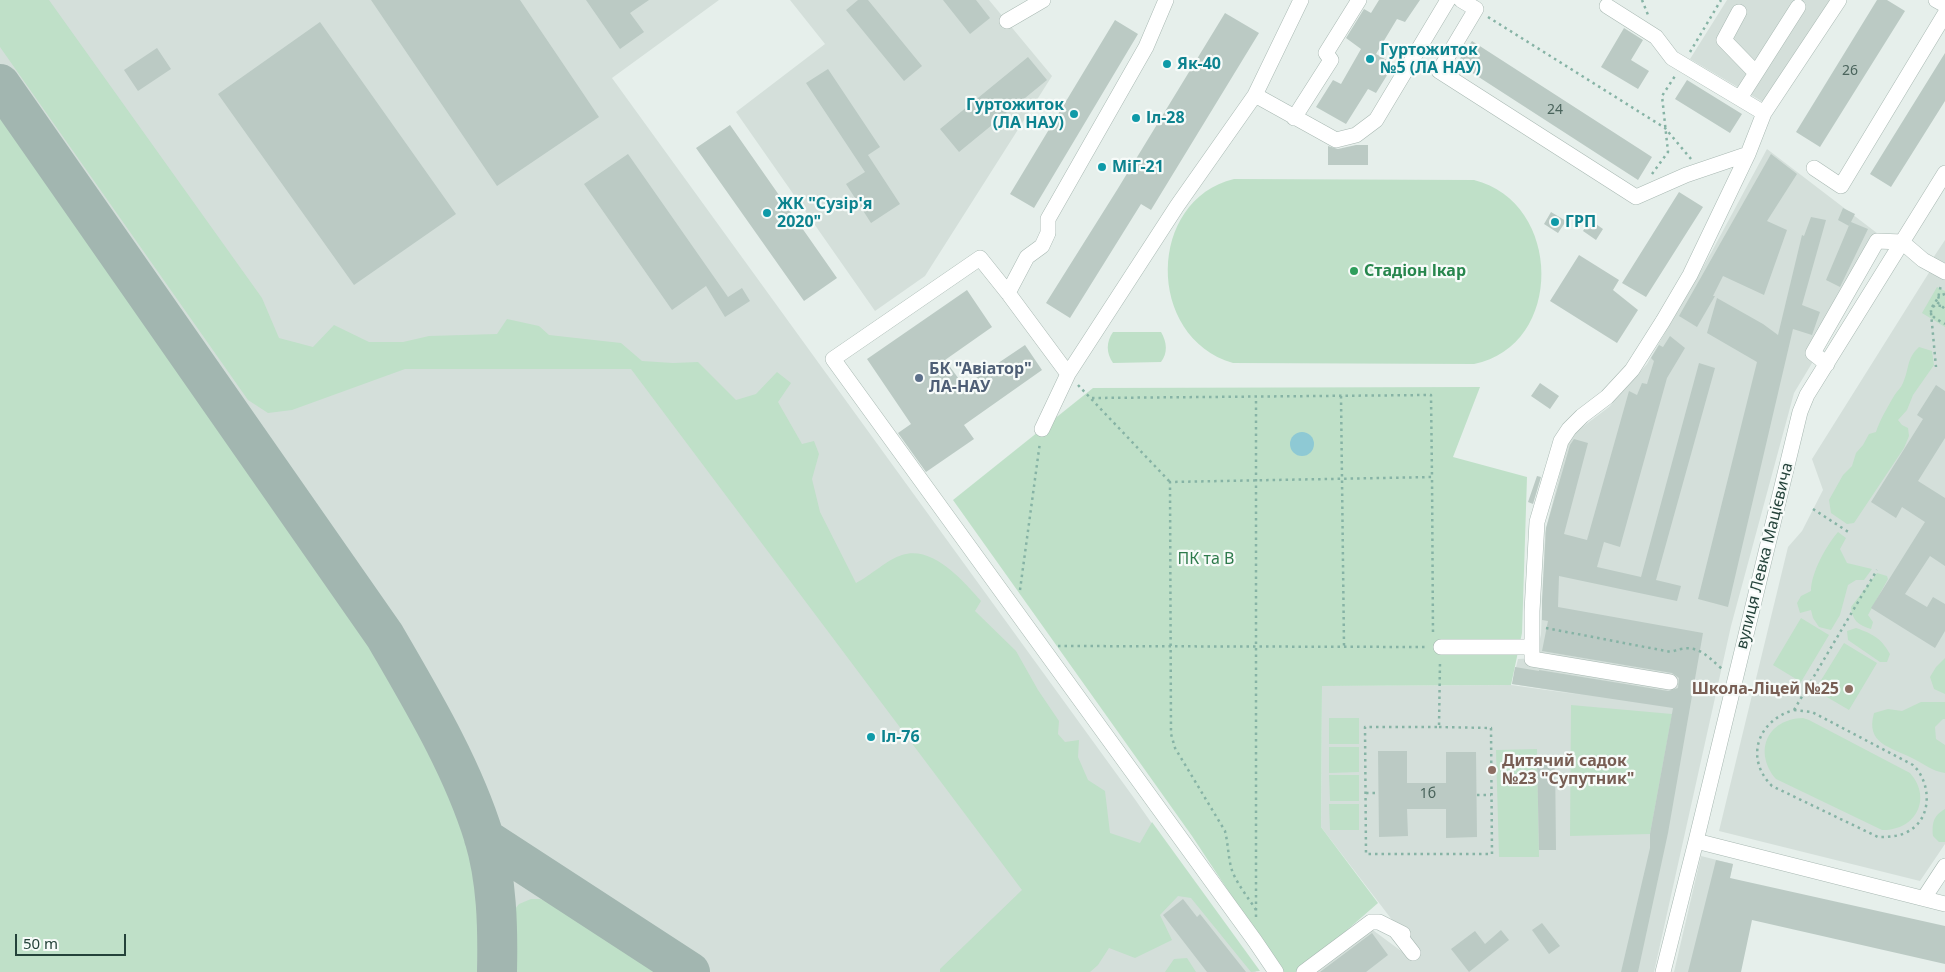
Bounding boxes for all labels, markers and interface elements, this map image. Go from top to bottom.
place label: Гуртожиток №5 (ЛА НАУ) [1380,40,1481,78]
marker: Гуртожиток №5 (ЛА НАУ) [1364,53,1376,65]
place label: Як-40 [1177,54,1221,74]
marker: Як-40 [1161,58,1173,70]
house number: 26 [1842,63,1858,79]
place label: Гуртожиток (ЛА НАУ) [966,95,1064,133]
house number: 24 [1547,102,1563,118]
marker: Гуртожиток (ЛА НАУ) [1068,108,1080,120]
place label: Іл-28 [1146,108,1185,128]
marker: Іл-28 [1130,112,1142,124]
place label: МіГ-21 [1112,157,1164,177]
marker: МіГ-21 [1096,161,1108,173]
place label: ЖК "Сузір'я 2020" [777,194,872,232]
marker: ЖК "Сузір'я 2020" [761,207,773,219]
place label: ГРП [1565,212,1596,232]
marker: ГРП [1549,216,1561,228]
place label: Стадіон Ікар [1364,261,1466,281]
marker: Стадіон Ікар [1348,265,1360,277]
place label: БК "Авіатор" ЛА-НАУ [929,359,1032,397]
marker: БК "Авіатор" ЛА-НАУ [913,372,925,384]
street label: вулиця Левка Мацієвича [1733,461,1797,651]
park label: ПК та В [1178,549,1234,569]
place label: Школа-Ліцей №25 [1692,679,1839,699]
marker: Школа-Ліцей №25 [1843,683,1855,695]
place label: Іл-76 [881,727,920,747]
marker: Іл-76 [865,731,877,743]
place label: Дитячий садок №23 "Супутник" [1502,751,1634,789]
marker: Дитячий садок №23 "Супутник" [1486,764,1498,776]
house number: 1б [1420,786,1436,802]
scale bar [18,924,129,956]
text: 50 m [23,933,58,953]

